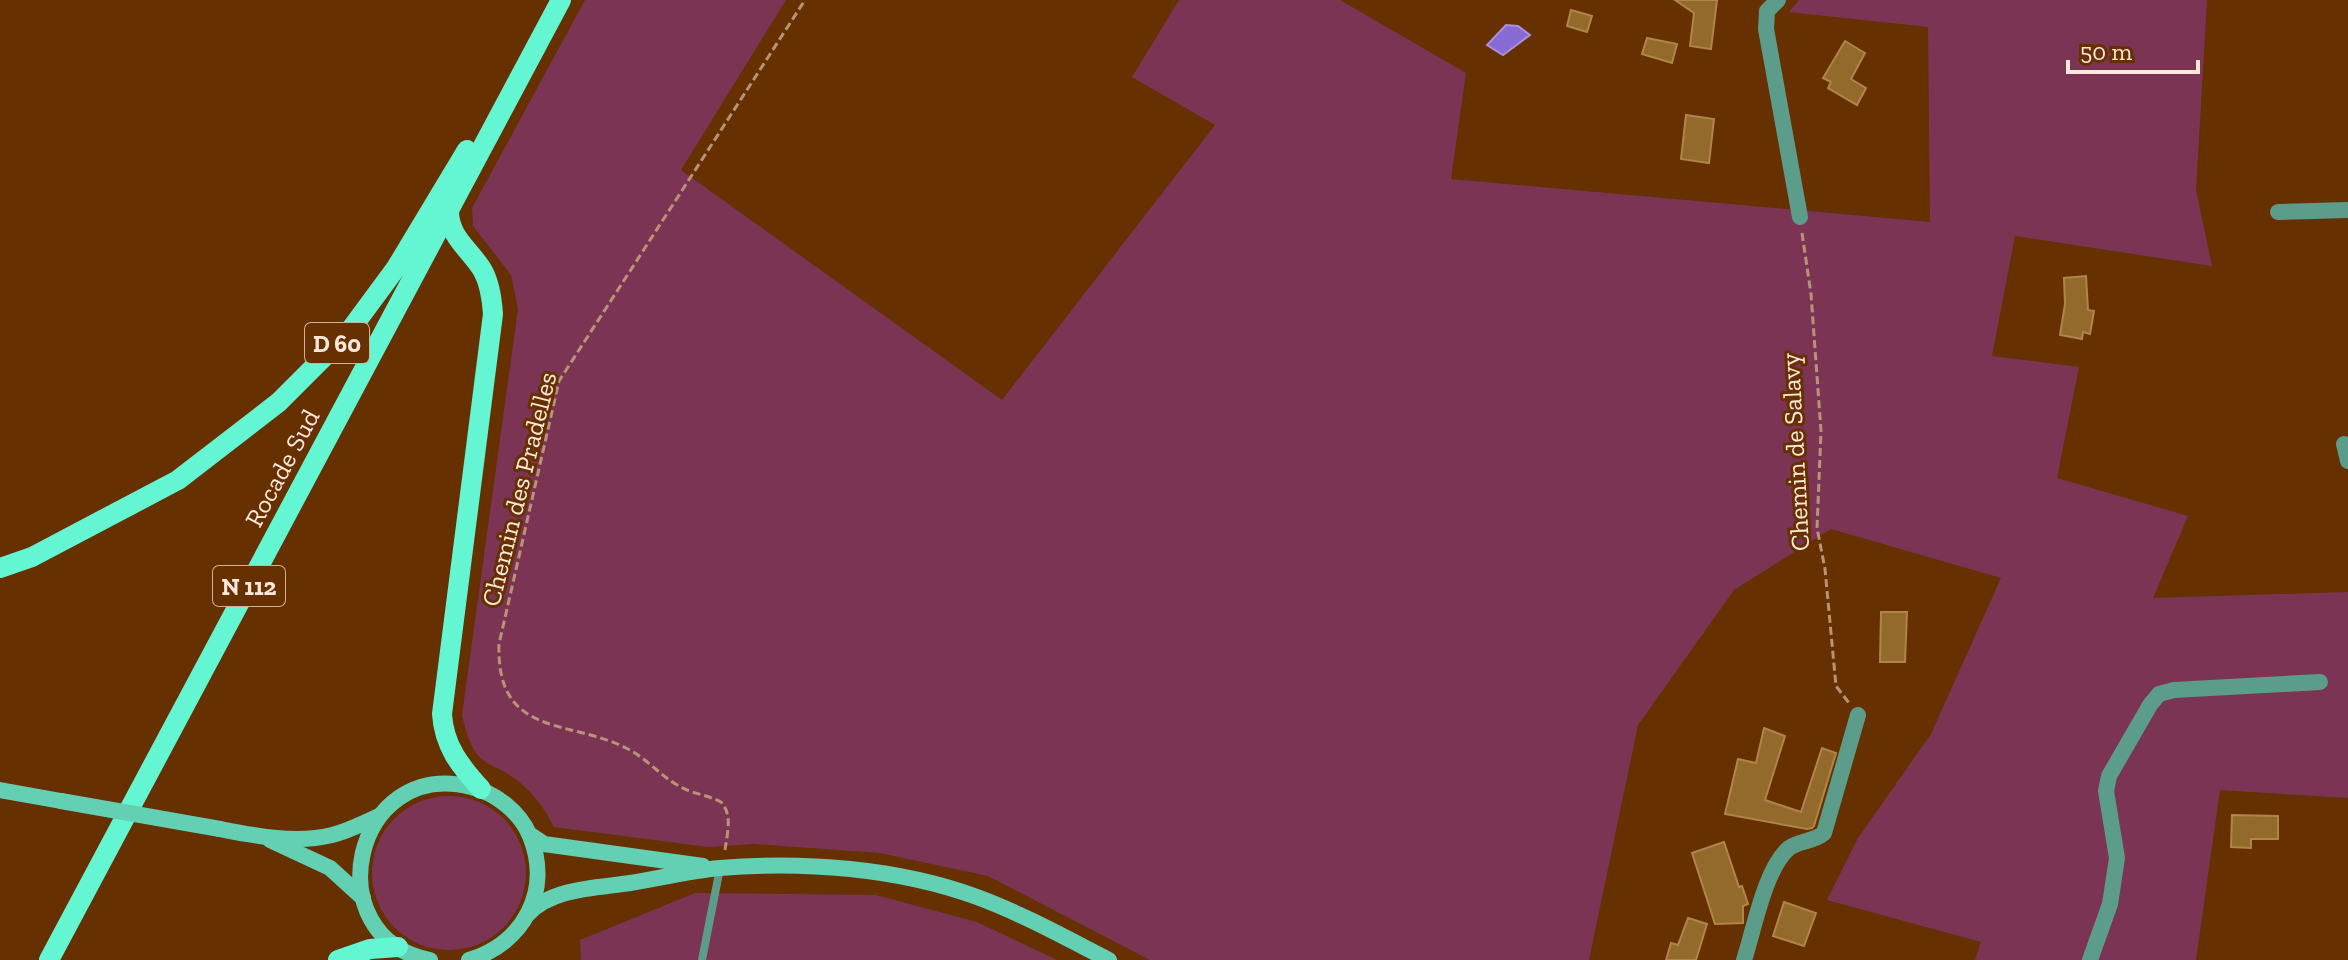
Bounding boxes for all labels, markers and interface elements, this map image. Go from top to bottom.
scale bar [2068,24,2198,74]
text: 50 m [2080,37,2133,66]
road number: D 60 [305,323,369,363]
street label: Chemin de Salavy [1774,351,1816,552]
street label: Chemin des Pradelles [474,369,564,609]
street label: Rocade Sud [238,404,326,532]
road number: N 112 [213,566,285,606]

